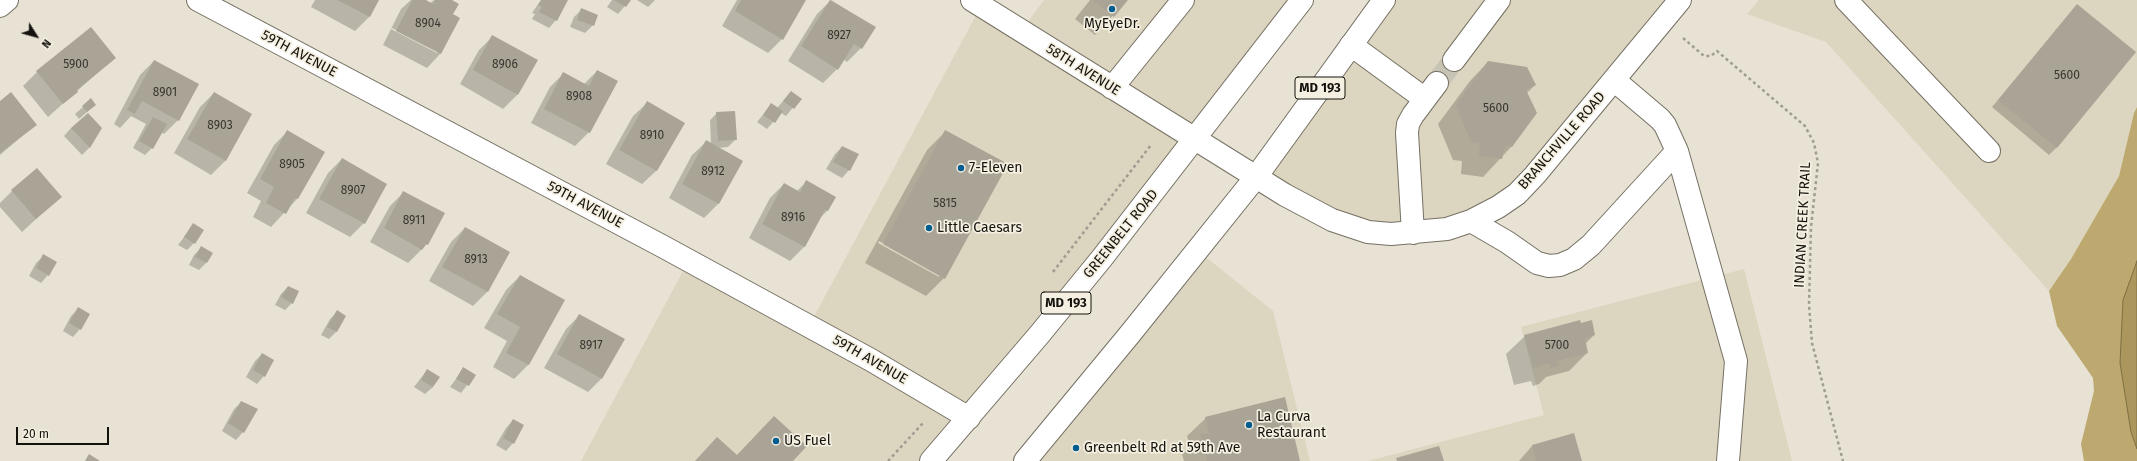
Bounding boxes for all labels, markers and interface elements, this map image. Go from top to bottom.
marker: MyEyeDr. [1107,4,1117,14]
north arrow [16,16,56,56]
place label: MyEyeDr. [1084,16,1140,32]
house number: 8904 [415,17,441,31]
street label: 59TH AVENUE [258,27,340,81]
house number: 8927 [827,29,851,43]
text: N [39,37,53,50]
street label: 58TH AVENUE [1043,41,1123,99]
house number: 5900 [63,58,89,72]
house number: 8906 [492,58,518,72]
house number: 5600 [2054,69,2080,83]
road number: MD 193 [1295,77,1345,99]
house number: 8901 [153,86,177,100]
street label: BRANCHVILLE ROAD [1515,89,1609,193]
house number: 8908 [566,90,592,104]
house number: 5600 [1483,102,1509,116]
house number: 8903 [207,119,233,133]
house number: 8910 [640,129,664,143]
house number: 8905 [279,158,305,172]
place label: 7-Eleven [969,160,1023,176]
street label: INDIAN CREEK TRAIL [1791,162,1815,288]
marker: 7-Eleven [956,163,966,173]
house number: 8912 [701,165,725,179]
street label: 59TH AVENUE [544,178,626,232]
house number: 8907 [341,184,365,198]
street label: GREENBELT ROAD [1080,186,1162,282]
house number: 5815 [933,197,957,211]
house number: 8916 [781,211,805,225]
house number: 8911 [403,214,425,228]
place label: Little Caesars [937,220,1022,236]
marker: Little Caesars [924,223,934,233]
house number: 8913 [464,253,488,267]
road number: MD 193 [1041,292,1091,314]
street label: 59TH AVENUE [830,332,910,388]
house number: 8917 [580,339,602,353]
house number: 5700 [1545,339,1569,353]
place label: La Curva Restaurant [1257,409,1326,442]
scale bar [18,419,111,445]
marker: La Curva Restaurant [1244,420,1254,430]
text: 20 m [23,427,49,441]
place label: US Fuel [784,433,831,449]
marker: US Fuel [771,436,781,446]
place label: Greenbelt Rd at 59th Ave [1084,440,1240,456]
marker: Greenbelt Rd at 59th Ave [1071,443,1081,453]

